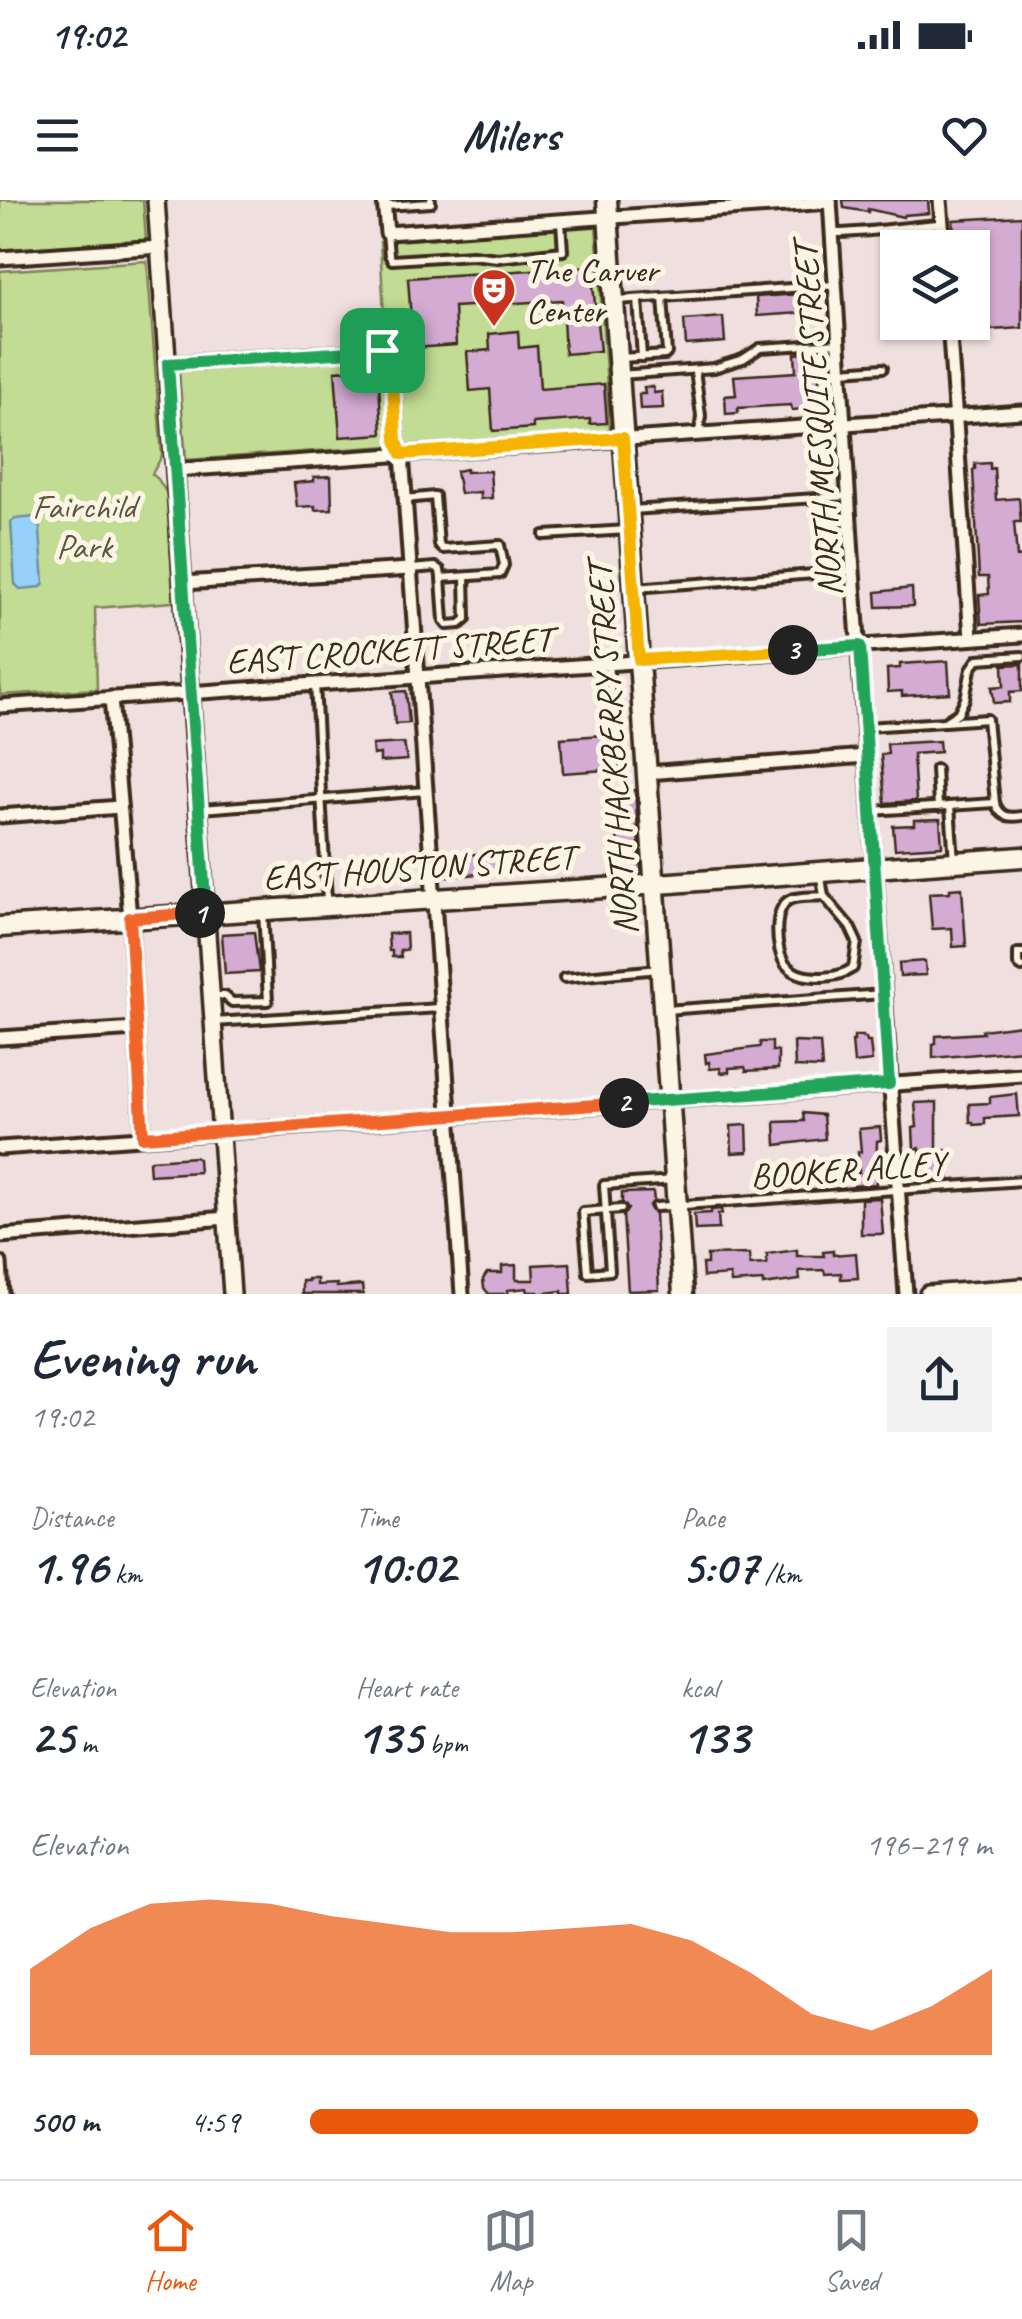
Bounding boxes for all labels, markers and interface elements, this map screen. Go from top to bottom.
text: 19:02 [50,12,125,59]
text: Milers [462,107,560,164]
icon: menu [30,108,85,163]
icon: heart [937,108,992,163]
map controls [880,230,990,340]
button: layers [880,230,990,340]
street label: NORTH MESQUITE STREET [782,233,852,598]
place label: The Carver Center [526,248,661,333]
theatre icon: The Carver Center [471,267,517,328]
pin [340,308,425,393]
icon: arrive [355,323,410,378]
park label: Fairchild Park [32,484,141,569]
street label: NORTH HACKBERRY STREET [576,553,648,936]
street label: EAST CROCKETT STREET [225,616,562,684]
pin: 3 [768,625,818,675]
text: 3 [787,632,799,667]
street label: EAST HOUSTON STREET [262,834,583,901]
pin: 1 [175,888,225,938]
text: 1 [194,895,206,930]
pin: 2 [599,1078,649,1128]
text: 2 [618,1085,630,1120]
street label: BOOKER ALLEY [749,1140,952,1199]
text: Evening run [30,1323,255,1393]
button: share [887,1327,992,1432]
text: 19:02 [30,1396,94,1437]
text: Distance [30,1500,114,1535]
text: Time [356,1500,399,1535]
text: Pace [681,1500,724,1535]
text: 1.96 [30,1535,108,1598]
text: 10:02 [356,1535,456,1598]
text: 5:07 [681,1535,758,1598]
text: km [108,1556,142,1591]
text: /km [758,1556,801,1591]
text: Elevation [30,1670,116,1705]
text: Heart rate [356,1670,458,1705]
text: kcal [681,1670,718,1705]
text: 25 [30,1705,74,1768]
text: 135 [356,1705,422,1768]
text: 133 [681,1705,749,1768]
text: m [74,1726,97,1761]
text: bpm [422,1726,468,1761]
text: Elevation [30,1824,128,1865]
text: 196–219 m [866,1824,992,1865]
text: 500 m [30,2101,99,2142]
text: 4:59 [190,2101,240,2142]
tab: Home [143,2203,198,2298]
tab: Map [483,2203,538,2298]
tab: Saved [824,2203,879,2298]

